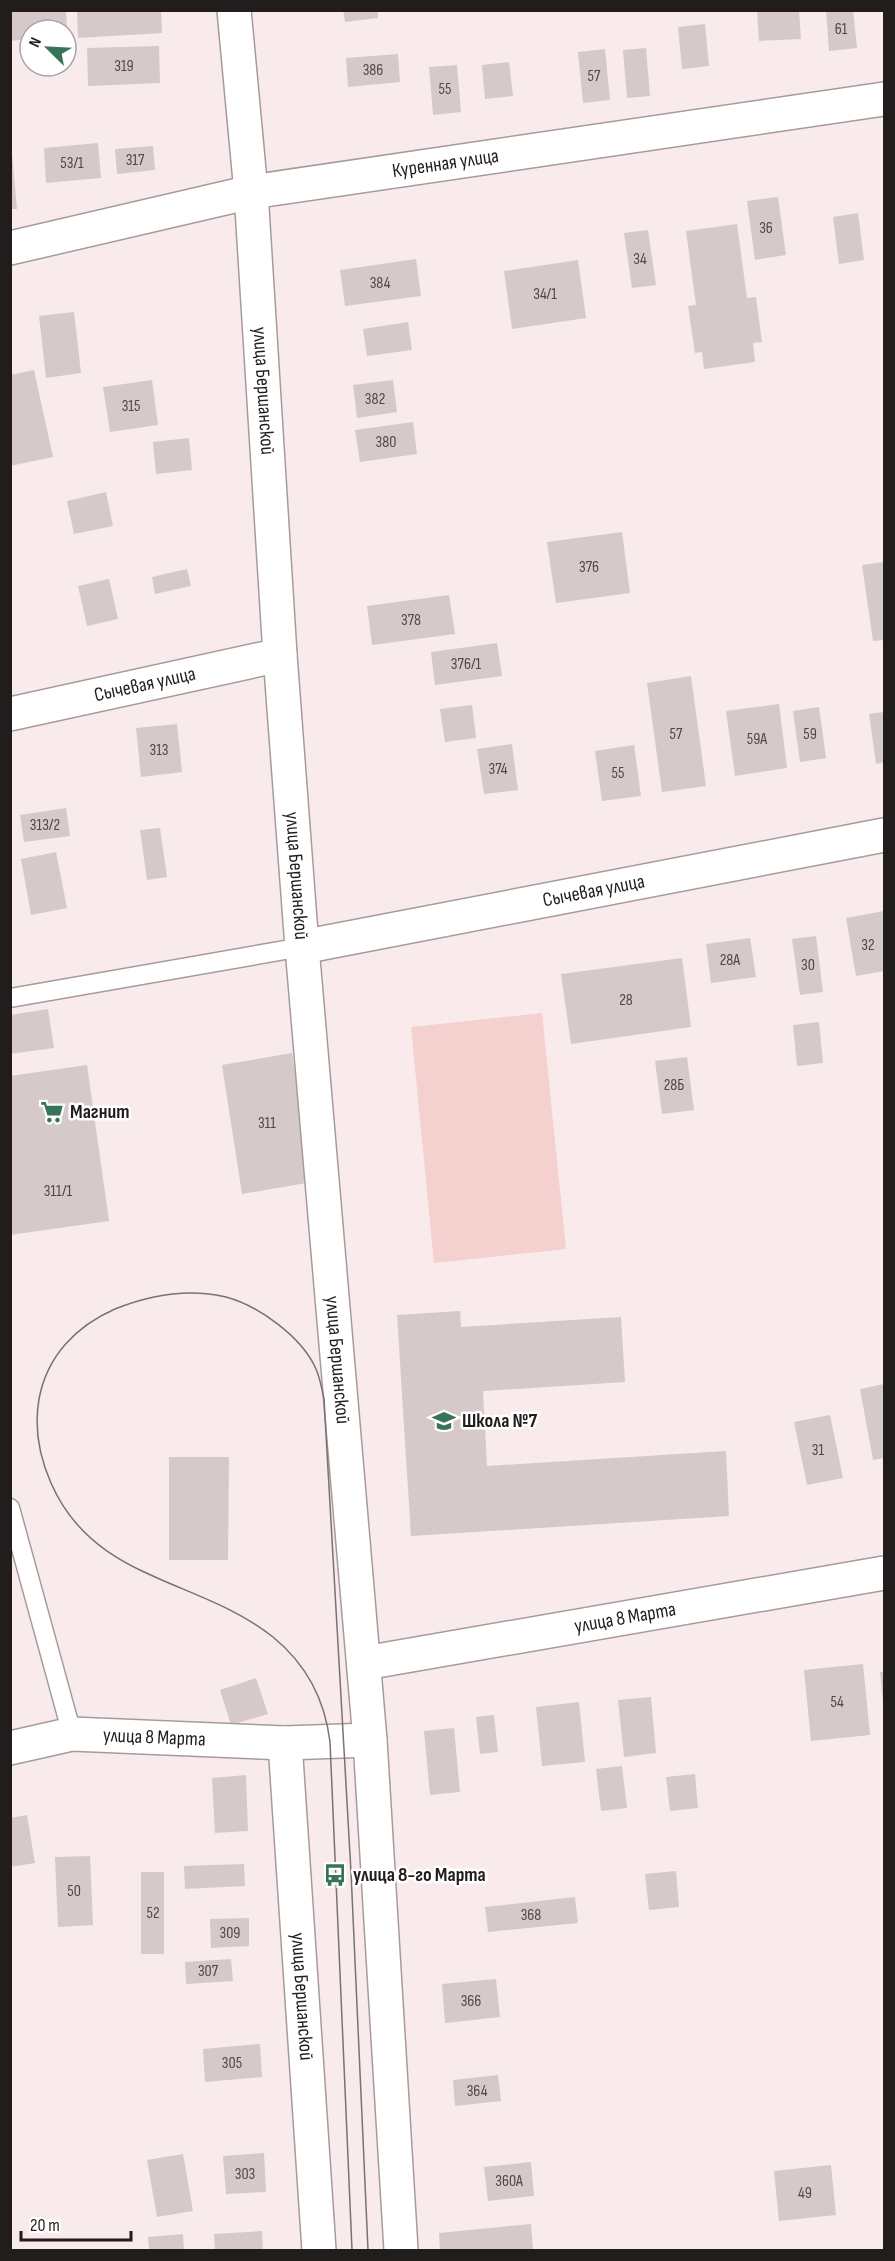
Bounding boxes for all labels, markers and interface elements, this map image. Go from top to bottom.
north arrow [18,18,78,78]
house number: 61 [835,20,848,39]
text: N [25,35,46,50]
house number: 319 [114,57,134,76]
house number: 386 [363,61,383,80]
house number: 57 [588,67,601,86]
house number: 55 [439,80,451,99]
street label: Куренная улица [391,144,500,183]
house number: 317 [126,151,145,170]
house number: 53/1 [60,154,84,173]
house number: 36 [759,219,773,238]
house number: 34 [633,250,647,269]
house number: 384 [370,274,391,293]
house number: 34/1 [533,285,557,304]
street label: улица Бершанской [247,326,279,456]
house number: 382 [365,390,385,409]
house number: 315 [122,397,140,416]
house number: 380 [376,433,396,452]
house number: 376 [579,558,599,577]
house number: 378 [401,611,421,630]
house number: 376/1 [451,655,482,674]
street label: Сычевая улица [92,662,198,707]
house number: 57 [670,725,683,744]
house number: 59 [803,725,817,744]
house number: 59А [747,730,767,749]
house number: 313 [149,741,169,760]
house number: 374 [489,760,508,779]
house number: 55 [612,764,624,783]
street label: улица Бершанской [280,811,313,940]
house number: 313/2 [30,816,60,835]
street label: Сычевая улица [541,869,647,912]
house number: 32 [861,936,875,955]
house number: 28А [720,951,740,970]
house number: 30 [801,956,815,975]
house number: 28 [619,991,633,1010]
house number: 28Б [664,1076,684,1095]
supermarket icon: Магнит [39,1099,65,1125]
place label: Магнит [70,1100,129,1124]
house number: 311 [258,1114,276,1133]
house number: 311/1 [44,1182,73,1201]
street label: улица Бершанской [320,1295,355,1425]
school or university icon: Школа №7 [431,1408,457,1434]
place label: Школа №7 [462,1409,537,1433]
house number: 31 [812,1441,825,1460]
street label: улица 8 Марта [573,1597,678,1638]
house number: 54 [830,1693,844,1712]
street label: улица 8 Марта [103,1723,206,1752]
bus stop icon: улица 8-го Марта [322,1862,348,1888]
place label: улица 8-го Марта [353,1863,486,1887]
house number: 50 [67,1882,81,1901]
house number: 52 [146,1904,160,1923]
house number: 368 [521,1906,541,1925]
house number: 309 [220,1924,240,1943]
street label: улица Бершанской [286,1932,318,2061]
house number: 307 [198,1962,219,1981]
house number: 366 [461,1992,481,2011]
house number: 305 [222,2054,242,2073]
house number: 364 [467,2082,488,2101]
house number: 303 [235,2165,255,2184]
house number: 360А [495,2172,523,2191]
house number: 49 [798,2184,812,2203]
scale bar [21,2204,130,2242]
text: 20 m [30,2215,60,2236]

